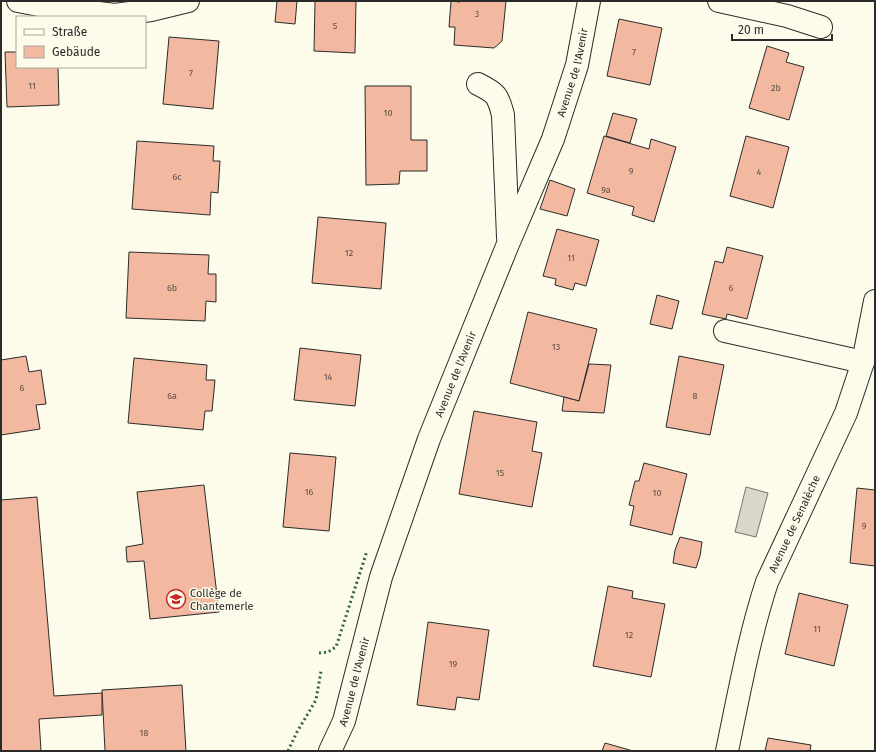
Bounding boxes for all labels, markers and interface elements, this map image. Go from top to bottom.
house number: 3 [475,9,479,19]
legend [16,16,146,68]
scale bar [732,16,832,42]
house number: 5 [333,21,338,31]
text: 20 m [738,23,764,37]
text: Straße [52,25,87,39]
street label: Avenue de l'Avenir [554,26,590,118]
text: Gebäude [52,45,100,59]
house number: 7 [632,47,636,57]
house number: 7 [189,68,193,78]
house number: 11 [28,81,36,91]
house number: 2b [771,83,781,93]
house number: 10 [384,108,392,118]
house number: 9 [629,166,634,176]
house number: 4 [757,167,762,177]
house number: 6c [172,172,182,182]
house number: 9a [601,185,611,195]
house number: 12 [345,248,353,258]
house number: 11 [567,253,575,263]
house number: 6b [167,283,177,293]
house number: 6 [729,283,734,293]
street label: Avenue de l'Avenir [432,328,479,419]
house number: 13 [552,342,560,352]
house number: 14 [324,372,333,382]
house number: 6 [20,383,25,393]
house number: 6a [167,391,177,401]
house number: 8 [693,391,698,401]
house number: 15 [496,468,505,478]
street label: Avenue de Senalèche [766,473,823,575]
house number: 16 [305,487,314,497]
house number: 10 [653,488,661,498]
house number: 9 [862,521,867,531]
place label: Collège de Chantemerle [190,587,254,613]
school or university icon: Collège de Chantemerle [165,588,187,610]
house number: 11 [813,624,821,634]
house number: 12 [625,630,633,640]
street label: Avenue de l'Avenir [336,635,372,728]
house number: 19 [449,659,458,669]
house number: 18 [140,728,148,738]

